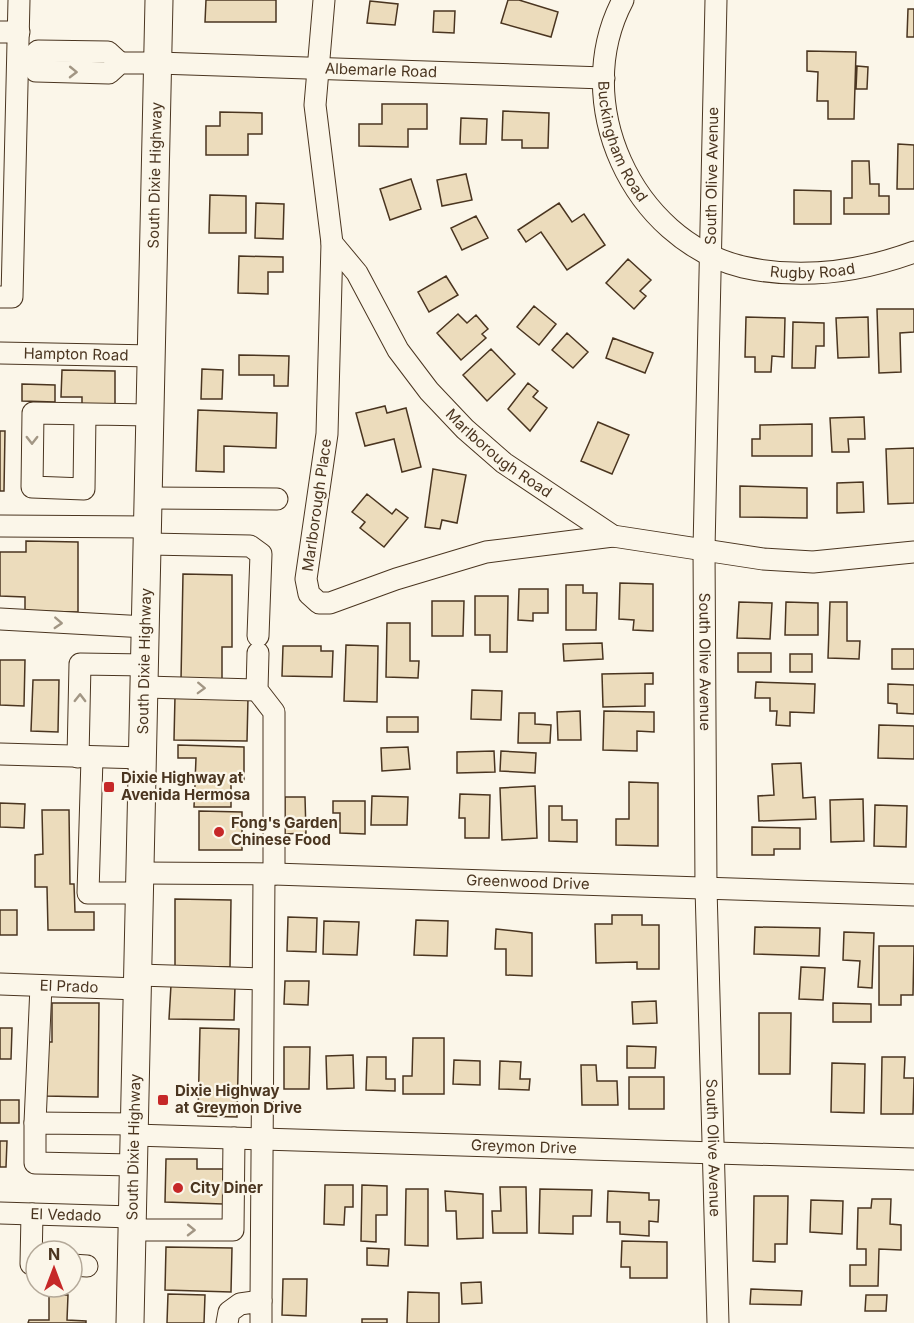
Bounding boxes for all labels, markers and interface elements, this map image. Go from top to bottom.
street label: Albemarle Road [325,59,437,81]
one-way arrow [69,66,78,78]
street label: Buckingham Road [594,81,652,205]
street label: South Dixie Highway [144,101,166,249]
street label: South Olive Avenue [701,107,722,245]
street label: Rugby Road [769,258,857,282]
street label: Hampton Road [23,343,129,365]
street label: Marlborough Road [442,405,556,501]
one-way arrow [26,435,38,444]
street label: Marlborough Place [298,437,335,573]
street label: South Dixie Highway [133,587,155,735]
street label: South Olive Avenue [695,593,715,731]
one-way arrow [54,616,63,629]
one-way arrow [197,682,206,695]
one-way arrow [73,694,86,703]
place label: Dixie Highway at Avenida Hermosa [121,768,250,804]
marker: Dixie Highway at Avenida Hermosa [102,780,116,794]
place label: Fong's Garden Chinese Food [231,813,338,849]
marker: Fong's Garden Chinese Food [212,825,226,839]
street label: Greenwood Drive [466,870,590,893]
street label: El Prado [39,975,99,997]
street label: South Dixie Highway [122,1073,144,1221]
street label: South Olive Avenue [702,1078,725,1217]
place label: Dixie Highway at Greymon Drive [175,1081,302,1117]
marker: Dixie Highway at Greymon Drive [156,1093,170,1107]
street label: Greymon Drive [471,1135,577,1158]
place label: City Diner [190,1178,263,1197]
marker: City Diner [171,1181,185,1195]
street label: El Vedado [30,1204,102,1225]
one-way arrow [186,1224,195,1236]
north arrow [24,1239,84,1299]
text: N [48,1244,60,1264]

